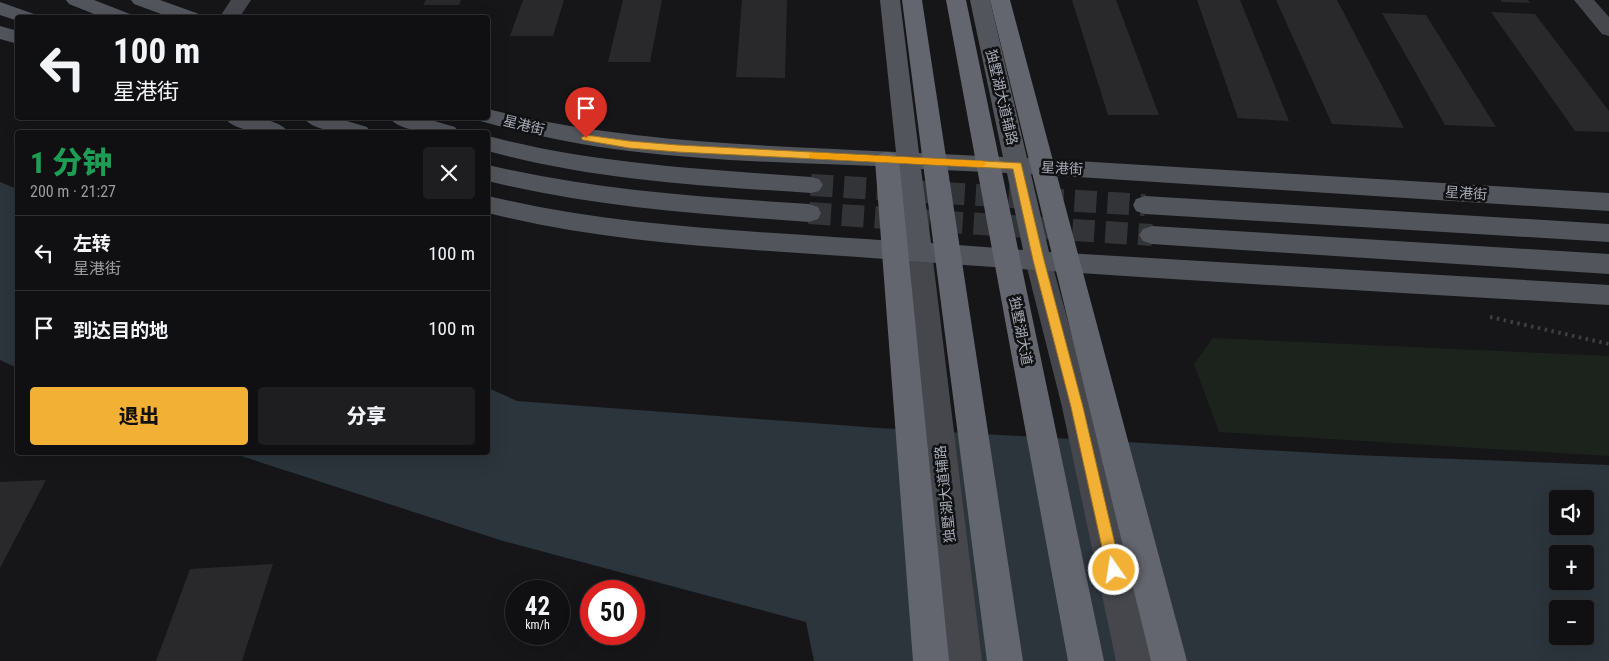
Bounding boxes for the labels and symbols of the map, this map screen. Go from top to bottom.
street label: 独墅湖大道辅路 [983,47,1021,147]
pin [565,87,607,138]
street label: 星港街 [502,112,546,138]
street label: 星港街 [1041,159,1083,177]
street label: 星港街 [1444,184,1488,202]
street label: 独墅湖大道 [1006,295,1036,367]
street label: 独墅湖大道辅路 [932,444,958,544]
position arrow [1087,543,1139,595]
speed limit sign: 50 [580,580,645,645]

